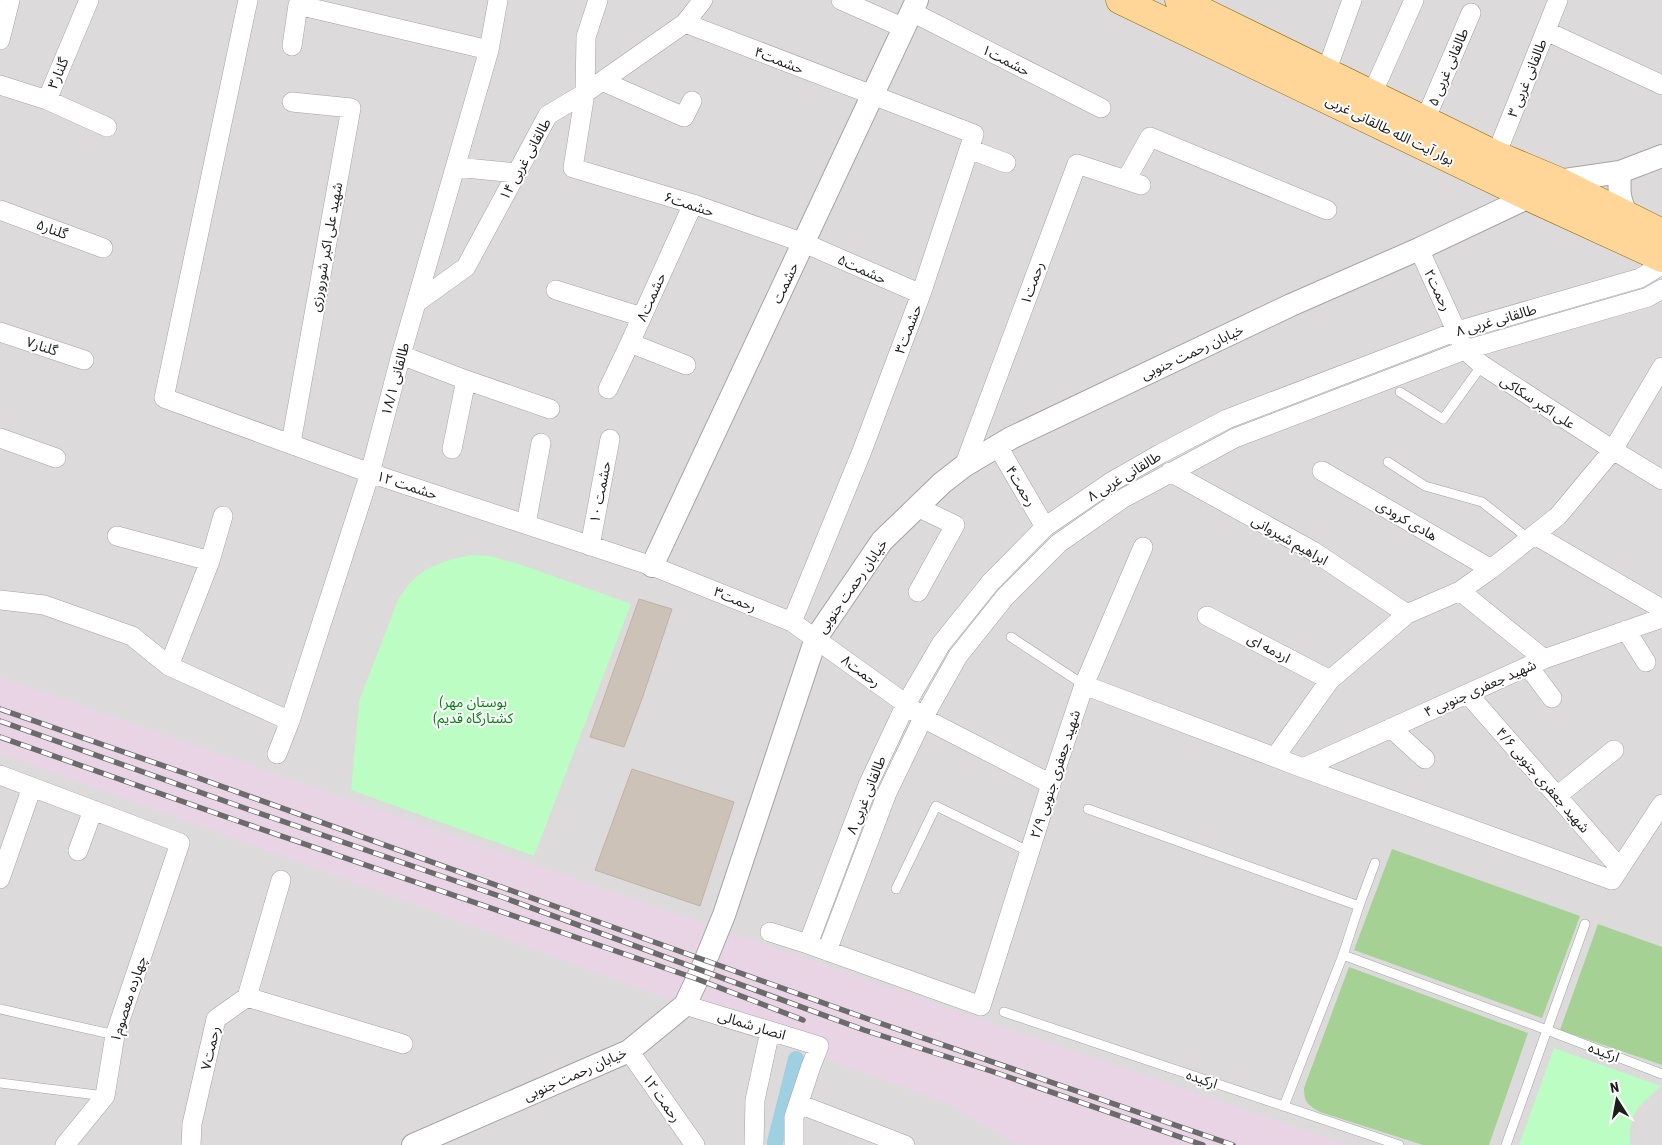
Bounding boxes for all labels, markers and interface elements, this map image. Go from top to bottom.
street label: طالقانی غربی ۵ [1424,26,1472,109]
street label: طالقانی غربی ۳ [1504,37,1551,120]
street label: حشمت۱ [979,41,1033,79]
street label: حشمت۴ [752,43,806,77]
street label: گلنار۳ [44,55,73,91]
street label: بوار آیت الله طالقانی غربی [1323,92,1457,169]
street label: طالقانی غربی ۱۴ [496,115,555,203]
street label: شهید علی اکبر شورورزی [307,181,346,313]
street label: حشمت۶ [662,188,716,220]
street label: گلنار۵ [34,216,70,243]
street label: حشمت۵ [835,251,889,287]
street label: رحمت۱ [1017,259,1048,307]
street label: حشمت [769,260,801,306]
street label: رحمت۲ [1420,267,1455,314]
street label: حشمت۸ [633,270,669,324]
street label: طالقانی غربی ۸ [1454,301,1538,340]
street label: حشمت۳ [891,302,925,356]
street label: خیابان رحمت جنوبی [1138,321,1246,384]
street label: گلنار۷ [24,333,60,360]
street label: طالقانی ۱۸/۱ [378,341,413,417]
street label: علی اکبر سکاکی [1497,372,1578,433]
street label: طالقانی غربی ۸ [1084,448,1164,505]
street label: حشمت ۱۰ [586,460,614,524]
street label: رحمت۴ [1002,463,1039,510]
street label: حشمت ۱۲ [375,468,439,502]
street label: هادی کرودی [1373,496,1440,545]
street label: ابراهیم شیروانی [1248,512,1331,571]
street label: خیابان رحمت جنوبی [814,536,891,637]
street label: رحمت۳ [711,583,759,616]
street label: اردمه ای [1244,630,1293,667]
street label: رحمت۸ [838,652,884,691]
street label: شهید جعفری جنوبی ۴ [1422,656,1539,721]
park label: (بوستان مهر (کشتارگاه قدیم [433,694,513,729]
street label: شهید جعفری جنوبی ۲/۹ [1027,708,1084,840]
street label: شهید جعفری جنوبی ۴/۶ [1492,724,1593,836]
street label: طالقانی غربی ۸ [843,754,890,837]
street label: چهارده معصوم۱ [107,954,152,1045]
street label: انصار شمالی [716,1007,788,1044]
street label: رحمت۷ [197,1025,224,1072]
street label: ارکیده [1586,1039,1622,1066]
street label: خیابان رحمت جنوبی [521,1044,630,1105]
street label: ارکیده [1184,1066,1220,1093]
street label: رحمت ۱۲ [639,1071,684,1126]
north arrow [1592,1075,1642,1125]
text: N [1609,1079,1620,1096]

